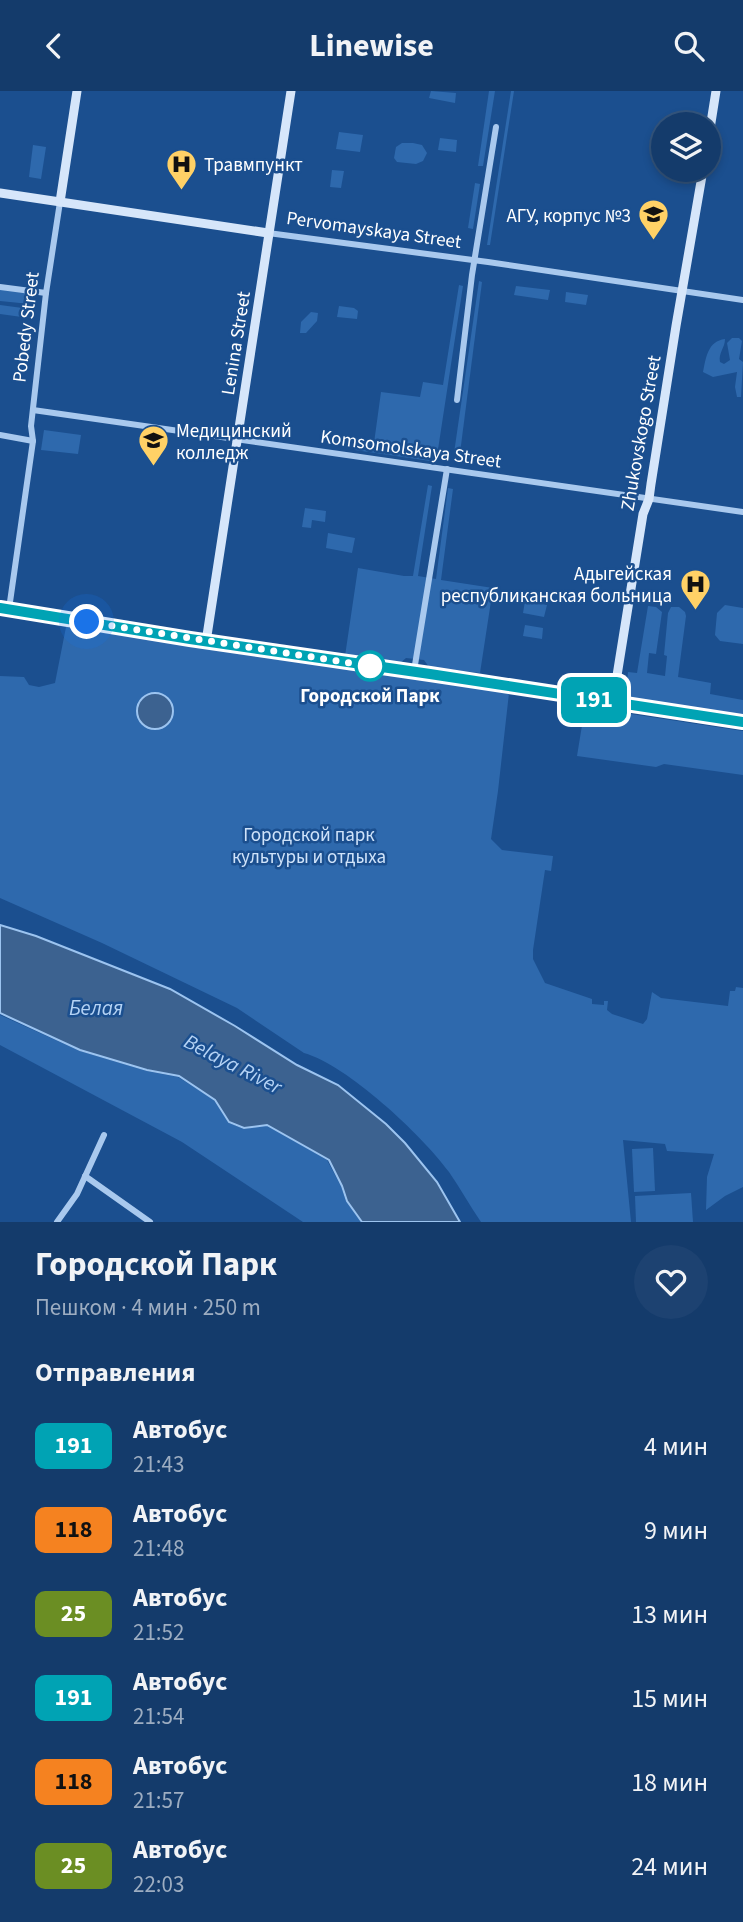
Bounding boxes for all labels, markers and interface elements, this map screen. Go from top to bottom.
text: Linewise [309,23,434,69]
icon: back [35,27,73,65]
icon: search [670,27,708,65]
map controls [651,112,721,182]
button: layers [651,112,721,182]
hospital icon: Травмпункт [164,147,198,191]
place label: Травмпункт [204,152,303,179]
school or university icon: АГУ, корпус №3 [637,198,671,242]
place label: АГУ, корпус №3 [506,203,631,230]
street label: Pervomayskaya Street [285,205,464,256]
street label: Pobedy Street [6,270,47,384]
street label: Lenina Street [215,289,258,397]
street label: Zhukovskogo Street [615,353,669,513]
place label: Медицинский колледж [176,418,292,467]
street label: Komsomolskaya Street [319,423,503,476]
school or university icon: Медицинский колледж [136,424,170,468]
place label: Адыгейская республиканская больница [441,561,672,610]
hospital icon: Адыгейская республиканская больница [678,567,712,611]
your location [69,604,104,639]
marker: Городской Парк [355,651,385,681]
line badge: 191 [554,677,634,723]
text: 191 [575,682,613,717]
place label: Городской Парк [300,683,440,710]
park label: Городской парк культуры и отдыха [232,822,386,871]
water label: Белая [69,993,123,1023]
water label: Belaya River [179,1026,288,1102]
text: Городской Парк [35,1241,277,1288]
button: heart [634,1245,708,1319]
text: Пешком · 4 мин · 250 m [35,1291,261,1324]
text: Отправления [35,1354,195,1391]
text: Автобус [133,1411,227,1448]
text: 191 [54,1428,93,1463]
text: 4 мин [644,1428,708,1465]
text: 21:43 [133,1448,184,1481]
text: Автобус [133,1495,227,1532]
text: 118 [54,1512,93,1547]
text: 9 мин [644,1512,708,1549]
text: 21:48 [133,1532,184,1565]
text: Автобус [133,1579,227,1616]
text: 25 [61,1596,86,1631]
text: 13 мин [631,1596,708,1633]
text: 21:52 [133,1616,184,1649]
text: Автобус [133,1663,227,1700]
text: 191 [54,1680,93,1715]
text: 15 мин [631,1680,708,1717]
text: 21:54 [133,1700,184,1733]
text: Автобус [133,1747,227,1784]
text: 118 [54,1764,93,1799]
text: 18 мин [631,1764,708,1801]
text: 21:57 [133,1784,184,1817]
text: Автобус [133,1831,227,1868]
text: 25 [61,1848,86,1883]
text: 24 мин [631,1848,708,1885]
text: 22:03 [133,1868,184,1901]

